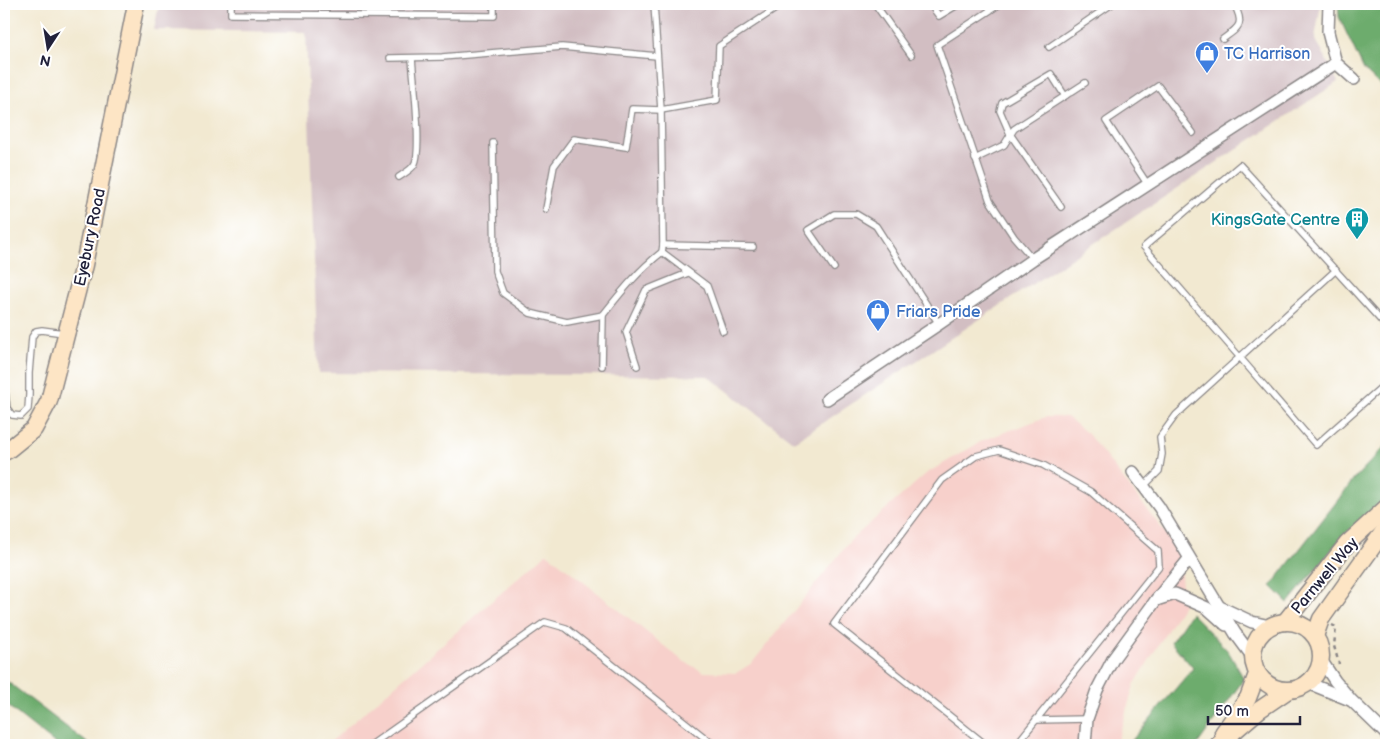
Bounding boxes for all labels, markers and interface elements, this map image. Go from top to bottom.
north arrow [22,22,72,72]
shop icon: TC Harrison [1194,40,1220,74]
place label: TC Harrison [1224,45,1310,64]
text: N [38,51,52,70]
street label: Eyebury Road [71,187,110,288]
building icon: KingsGate Centre [1344,206,1370,240]
place label: KingsGate Centre [1211,211,1341,230]
shop icon: Friars Pride [865,298,891,332]
place label: Friars Pride [896,303,981,322]
street label: Parnwell Way [1288,533,1363,618]
scale bar [1208,694,1300,726]
text: 50 m [1215,702,1249,721]

